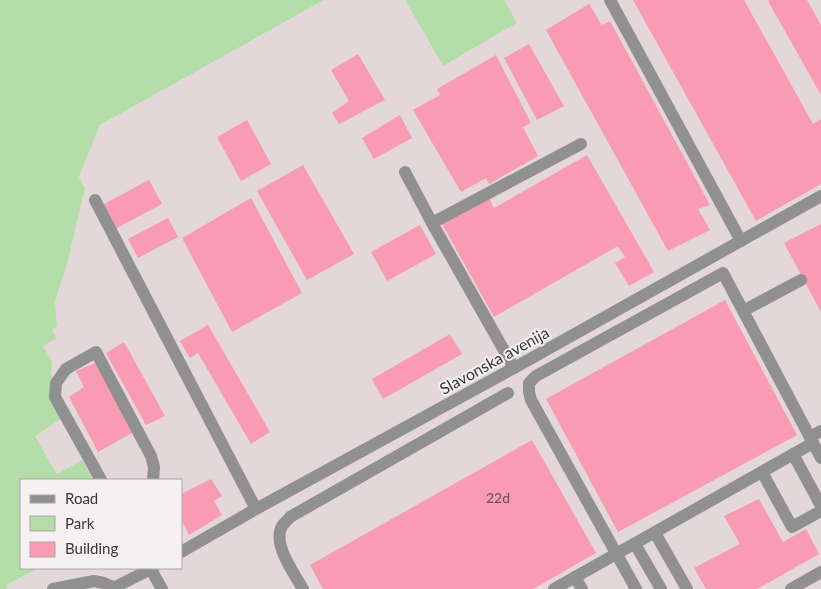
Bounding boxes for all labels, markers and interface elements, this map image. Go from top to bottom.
street label: Slavonska avenija [436,322,552,398]
legend [20,479,182,569]
text: Road [65,489,98,507]
house number: 22d [486,489,510,506]
text: Park [65,514,95,532]
text: Building [65,539,118,557]

